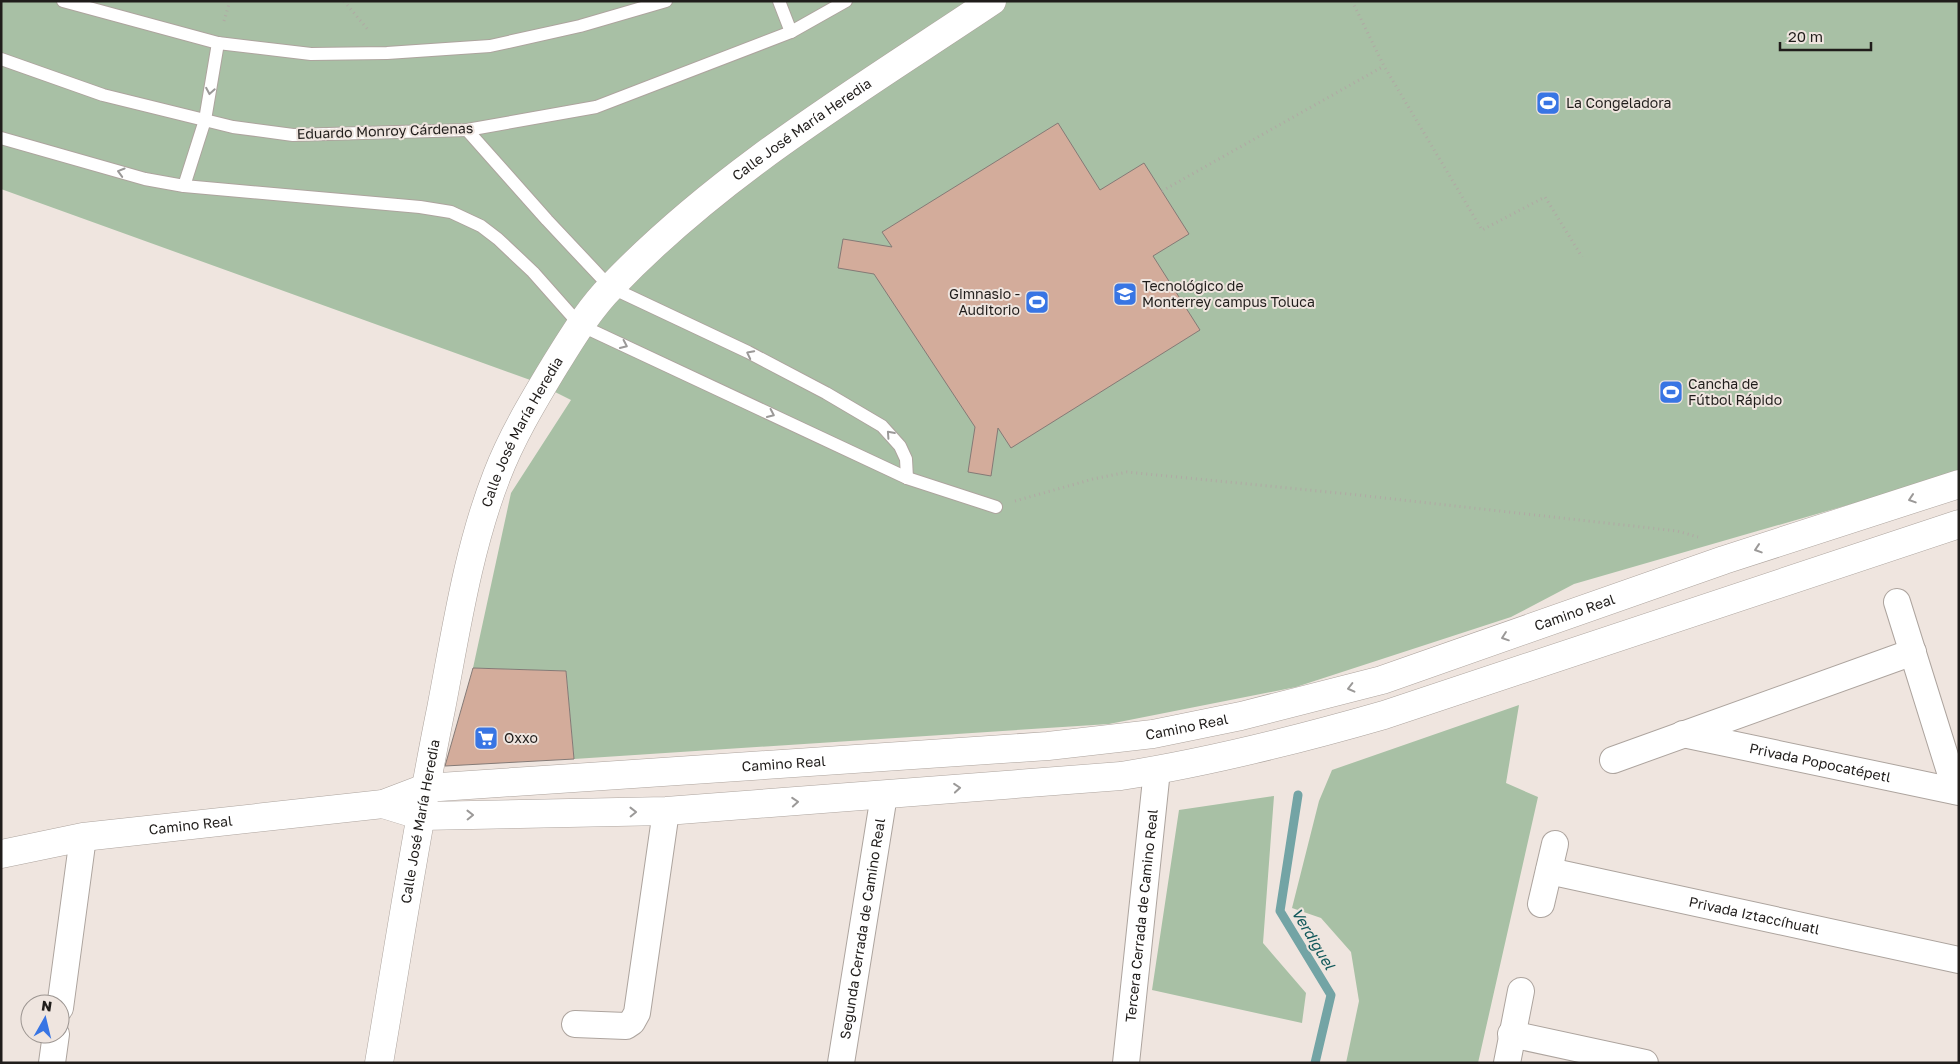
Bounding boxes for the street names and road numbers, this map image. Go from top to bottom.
street label: Calle José María Heredia [729,74,874,184]
street label: Eduardo Monroy Cárdenas [296,119,473,142]
street label: Calle José María Heredia [477,353,566,509]
street label: Camino Real [1532,590,1617,634]
street label: Camino Real [1144,710,1229,743]
street label: Calle José María Heredia [397,738,443,905]
street label: Privada Popocatépetl [1748,739,1892,785]
street label: Camino Real [741,752,826,775]
street label: Tercera Cerrada de Camino Real [1121,808,1161,1023]
street label: Camino Real [148,812,233,838]
street label: Segunda Cerrada de Camino Real [836,817,888,1040]
street label: Privada Iztaccíhuatl [1687,893,1821,938]

